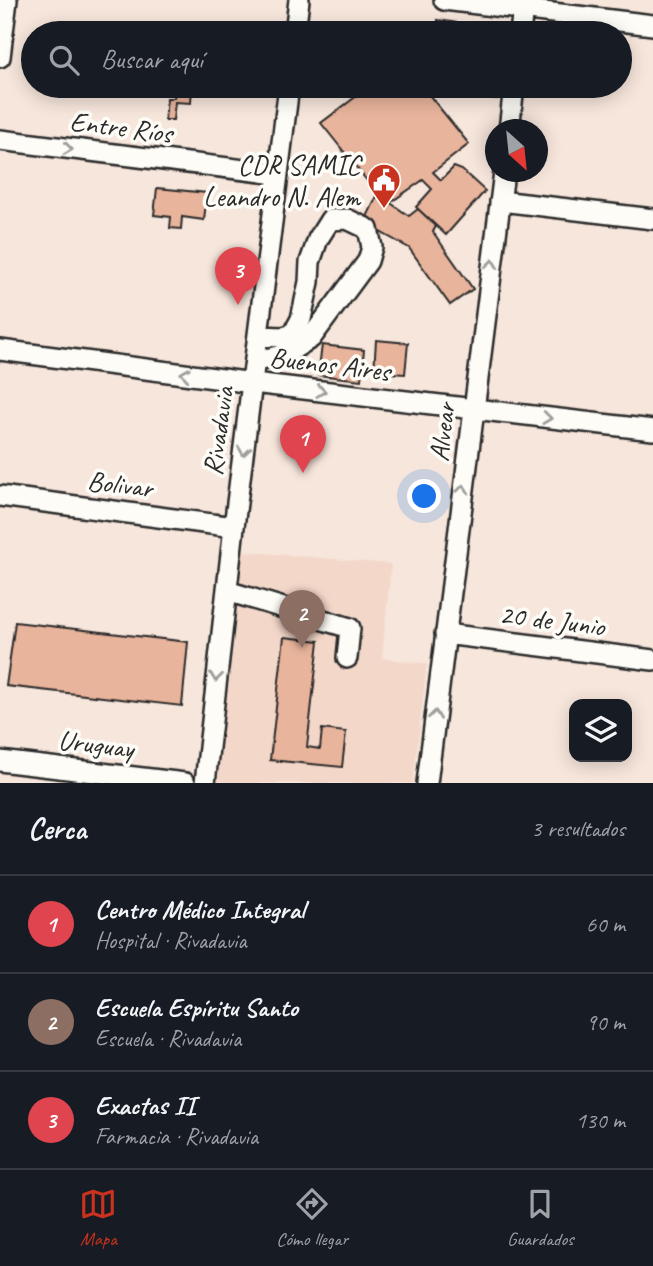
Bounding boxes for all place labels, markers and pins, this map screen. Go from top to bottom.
place label: CDR SAMIC Leandro N. Alem [203,147,363,214]
public building icon: CDR SAMIC Leandro N. Alem [365,161,403,210]
pin: 3 [215,247,261,305]
pin: 1 [280,415,326,473]
pin: 2 [279,590,325,648]

